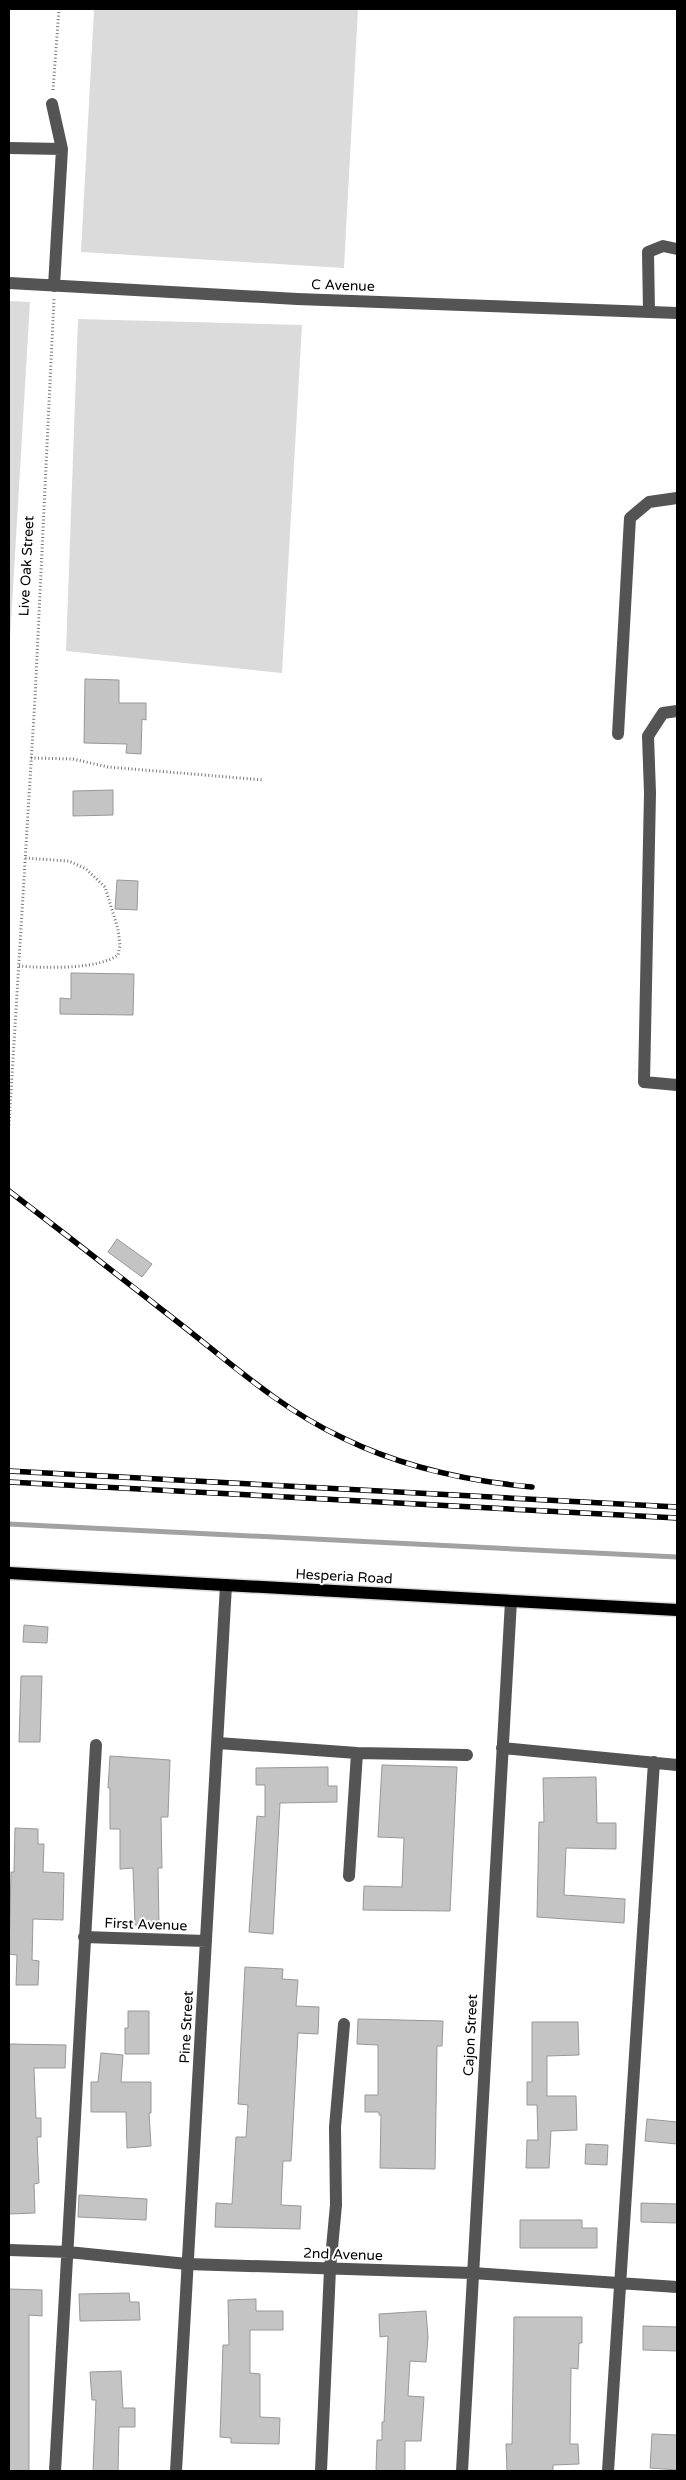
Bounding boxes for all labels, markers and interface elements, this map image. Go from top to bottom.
street label: C Avenue [311,276,375,295]
street label: Live Oak Street [15,515,38,617]
street label: Hesperia Road [295,1565,393,1588]
street label: First Avenue [104,1915,188,1934]
street label: Pine Street [176,1990,197,2064]
street label: Cajon Street [460,1993,481,2076]
street label: 2nd Avenue [303,2245,383,2264]

